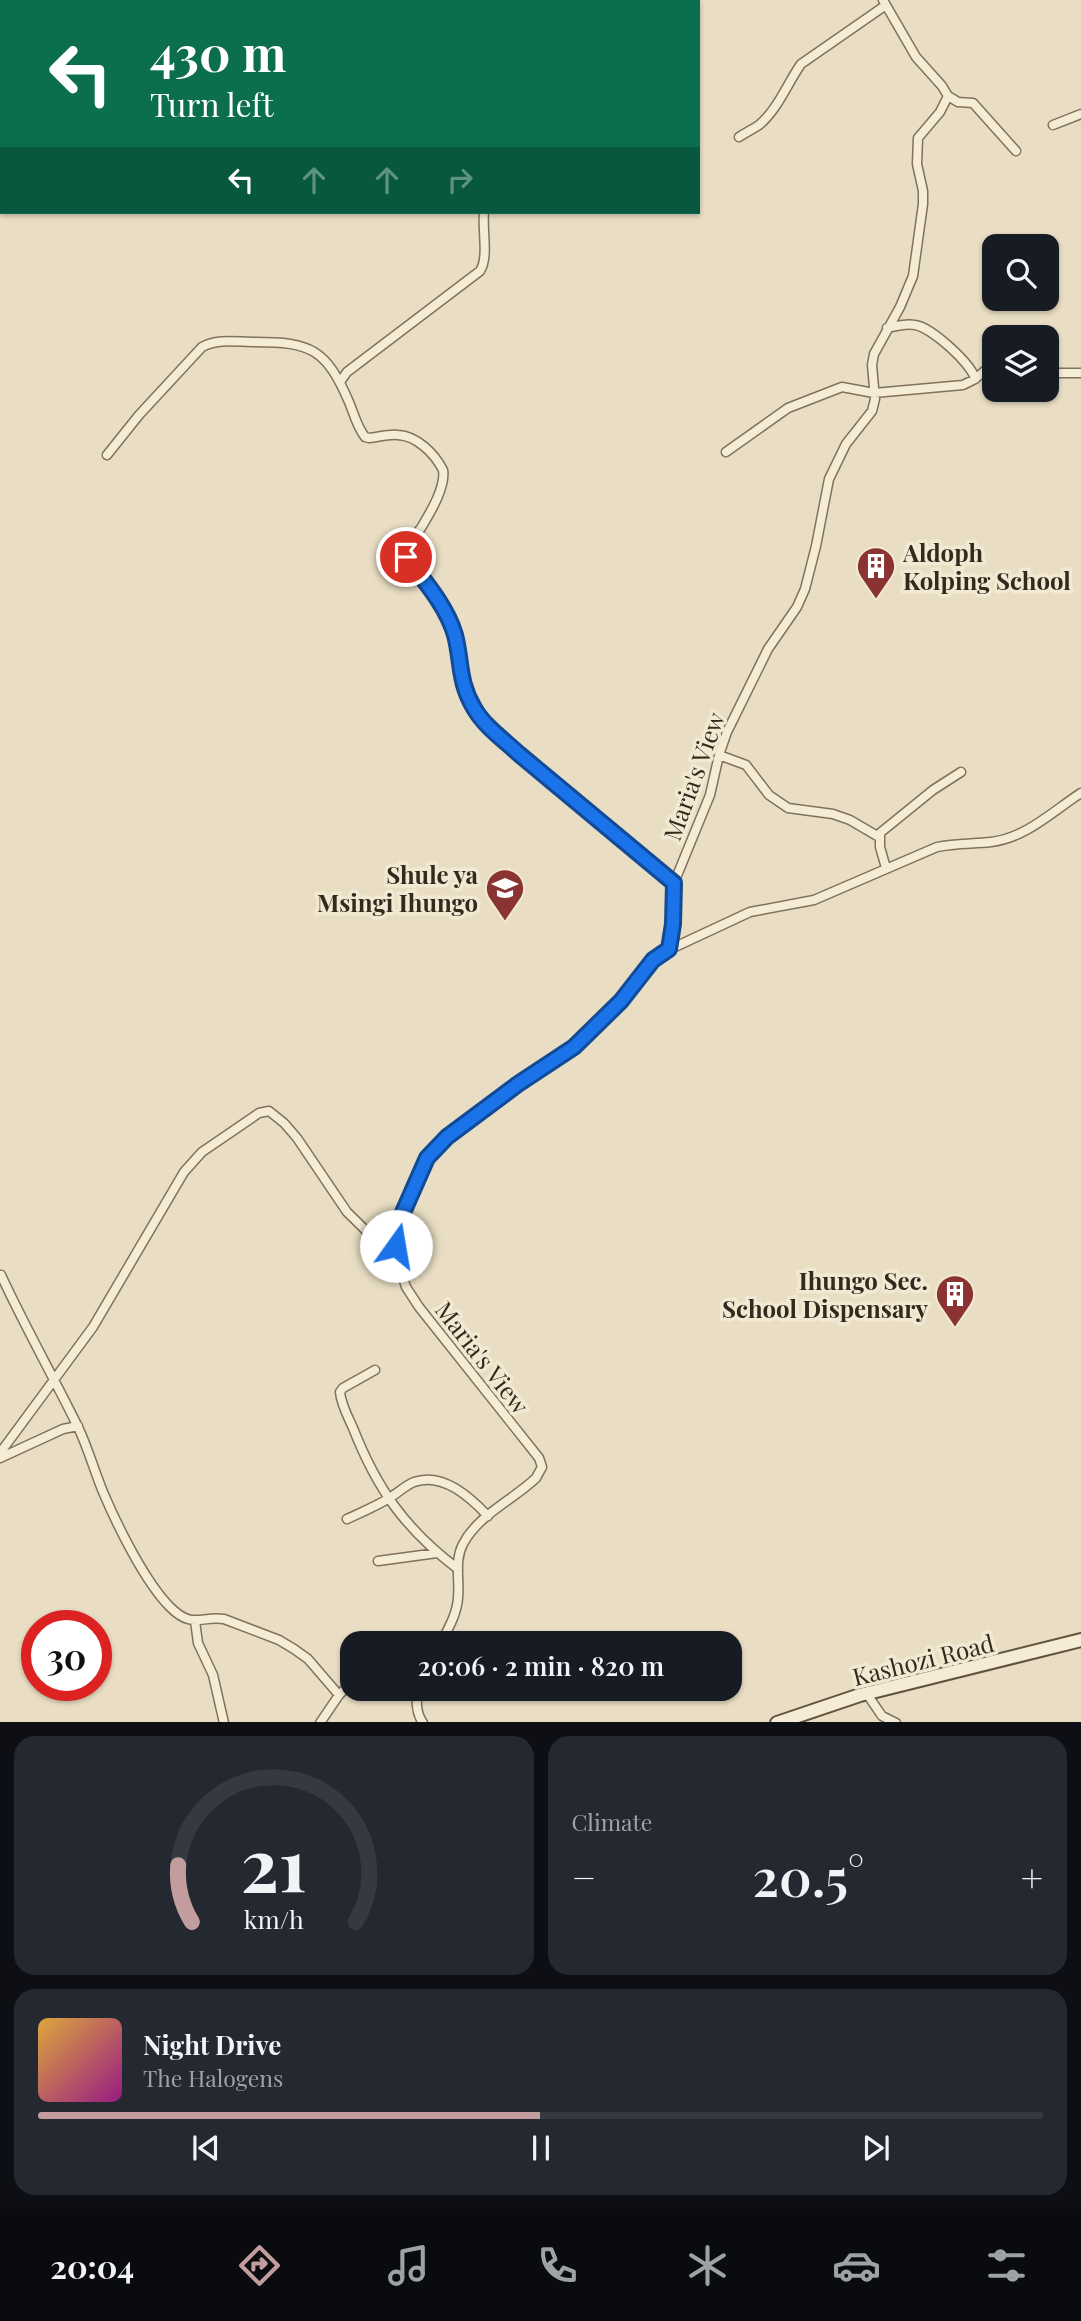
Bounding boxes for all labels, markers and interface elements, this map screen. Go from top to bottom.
text: 430 m [150,19,286,84]
icon: left [35,28,126,119]
text: Turn left [150,82,274,125]
icon: left [222,161,260,199]
icon: ahead [295,161,333,199]
icon: ahead [368,161,406,199]
icon: right [441,161,479,199]
map controls [982,234,1059,402]
button: search [982,234,1059,311]
button: layers [982,325,1059,402]
pin [376,527,436,587]
place label: Aldoph Kolping School [902,536,1071,596]
icon: arrive [387,538,425,576]
building icon: Aldoph Kolping School [855,545,897,600]
street label: Maria's View [655,707,731,845]
place label: Shule ya Msingi Ihungo [317,858,479,918]
school or university icon: Shule ya Msingi Ihungo [484,867,526,922]
position arrow [359,1209,433,1283]
place label: Ihungo Sec. School Dispensary [722,1264,929,1324]
building icon: Ihungo Sec. School Dispensary [934,1273,976,1328]
street label: Maria's View [429,1294,537,1420]
speed limit sign: 30 [21,1610,112,1701]
street label: Kashozi Road [849,1626,997,1692]
text: 20:06 · 2 min · 820 m [418,1648,664,1683]
text: Climate [572,1806,652,1837]
text: 21 [241,1813,307,1910]
text: 20.5° [752,1841,864,1910]
text: − [572,1851,596,1902]
text: + [1021,1851,1043,1902]
text: km/h [244,1901,304,1934]
text: Night Drive [143,2027,281,2062]
text: The Halogens [143,2062,283,2093]
icon: previous [187,2129,225,2167]
icon: pause [522,2129,560,2167]
icon: next [857,2129,895,2167]
icon: directions [235,2241,284,2290]
icon: music [384,2241,433,2290]
icon: phone [533,2241,582,2290]
icon: climate [683,2241,732,2290]
icon: car [832,2241,881,2290]
icon: filters [982,2241,1031,2290]
text: 20:04 [50,2244,134,2287]

